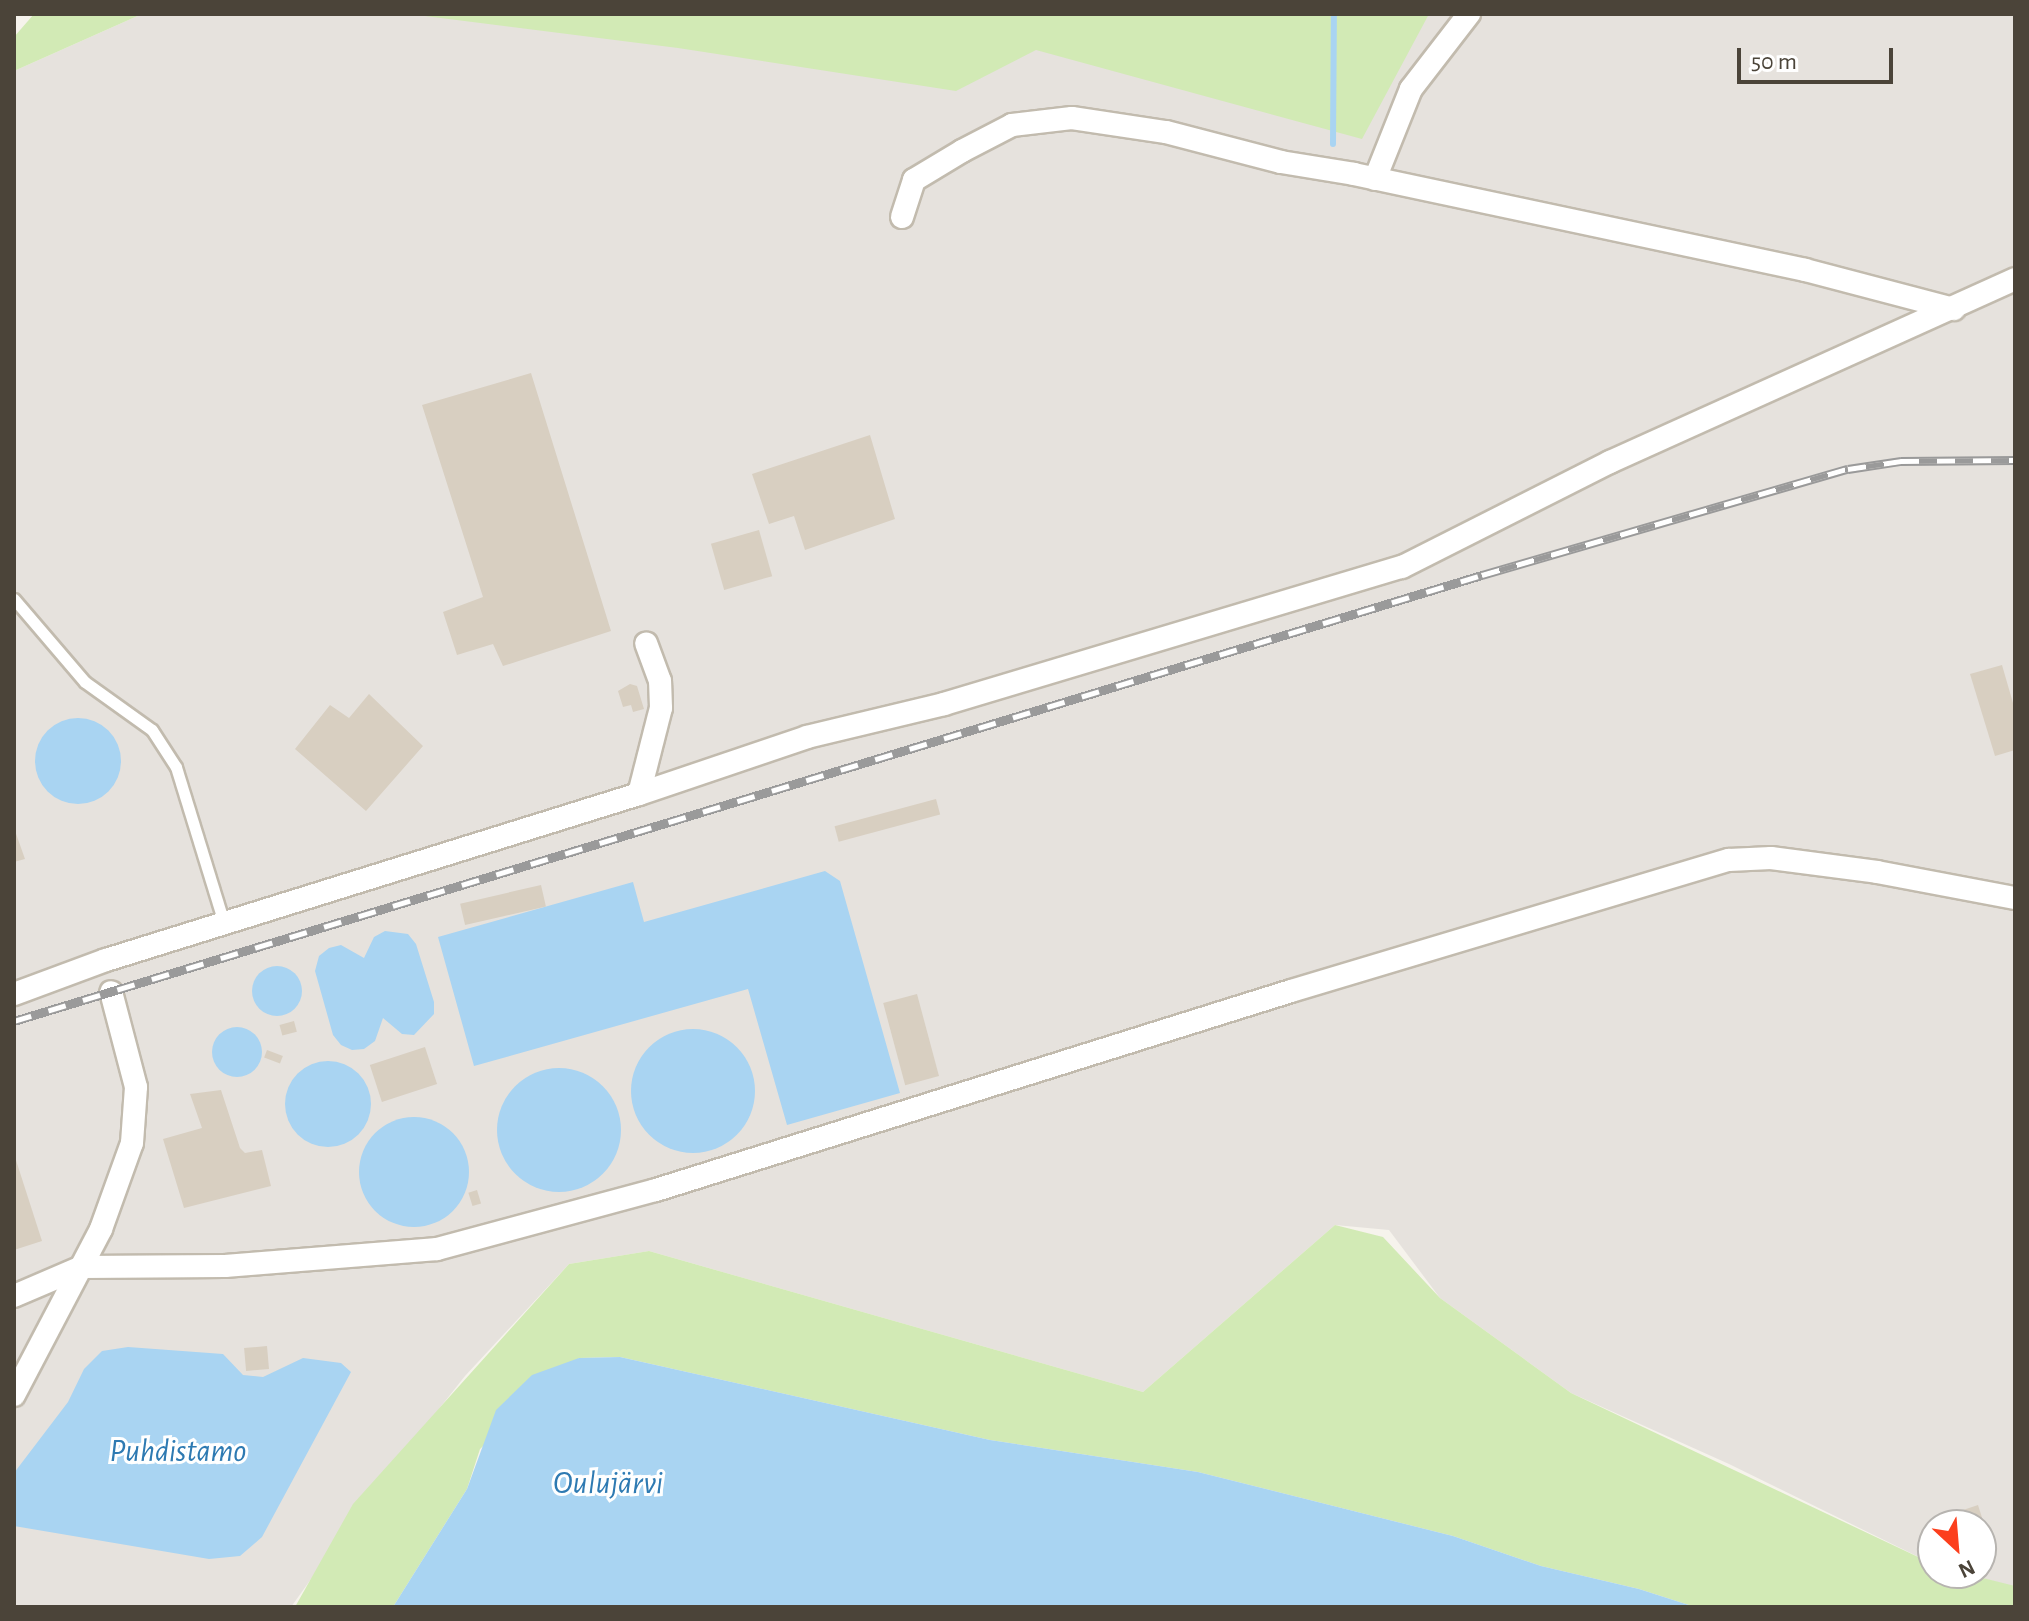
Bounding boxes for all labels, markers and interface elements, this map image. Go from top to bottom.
scale bar [1741,32,1897,82]
text: 50 m [1751,50,1797,74]
water label: Puhdistamo [109,1432,247,1470]
water label: Oulujärvi [553,1464,663,1502]
north arrow [1917,1509,1997,1589]
text: N [1955,1556,1978,1582]

